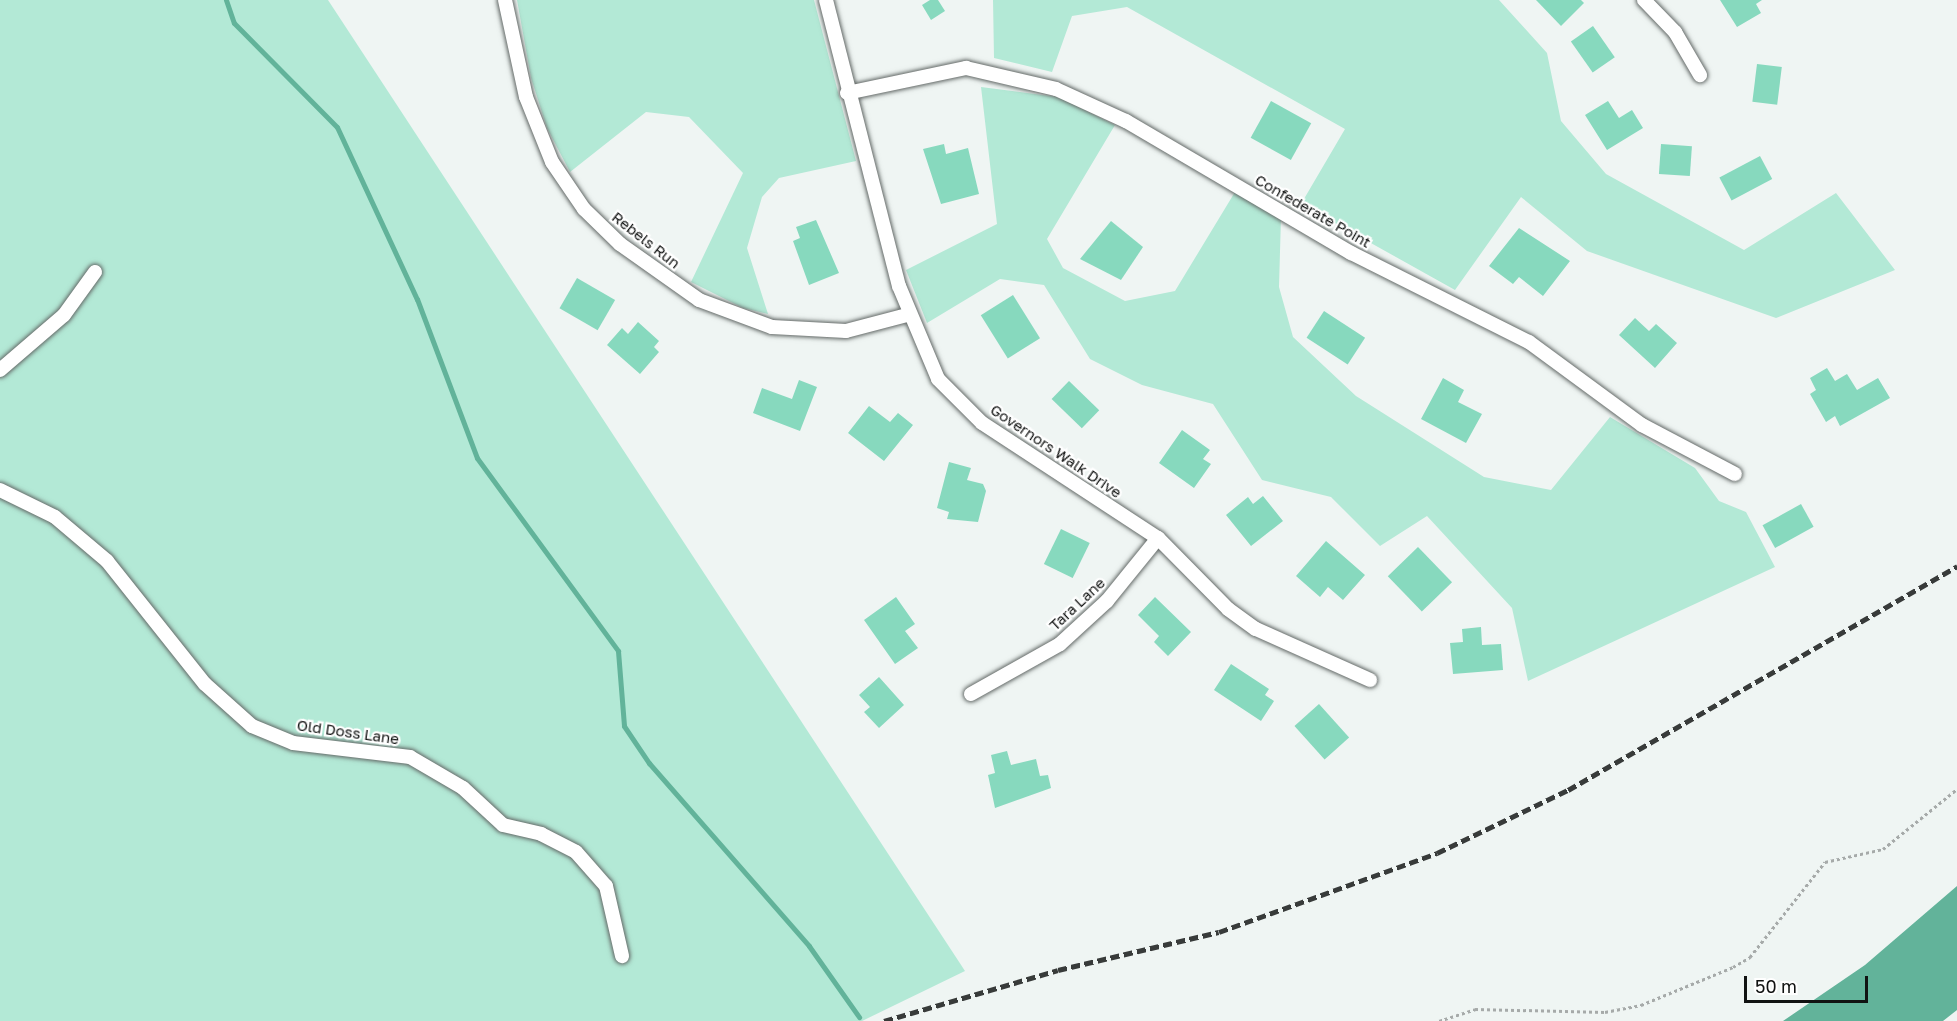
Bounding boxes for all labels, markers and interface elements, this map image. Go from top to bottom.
street label: Confederate Point [1252,171,1374,251]
street label: Rebels Run [608,208,684,272]
street label: Governors Walk Drive [987,400,1125,502]
street label: Tara Lane [1045,574,1109,634]
street label: Old Doss Lane [296,716,400,748]
scale bar [1747,964,1872,1002]
text: 50 m [1755,975,1797,997]

